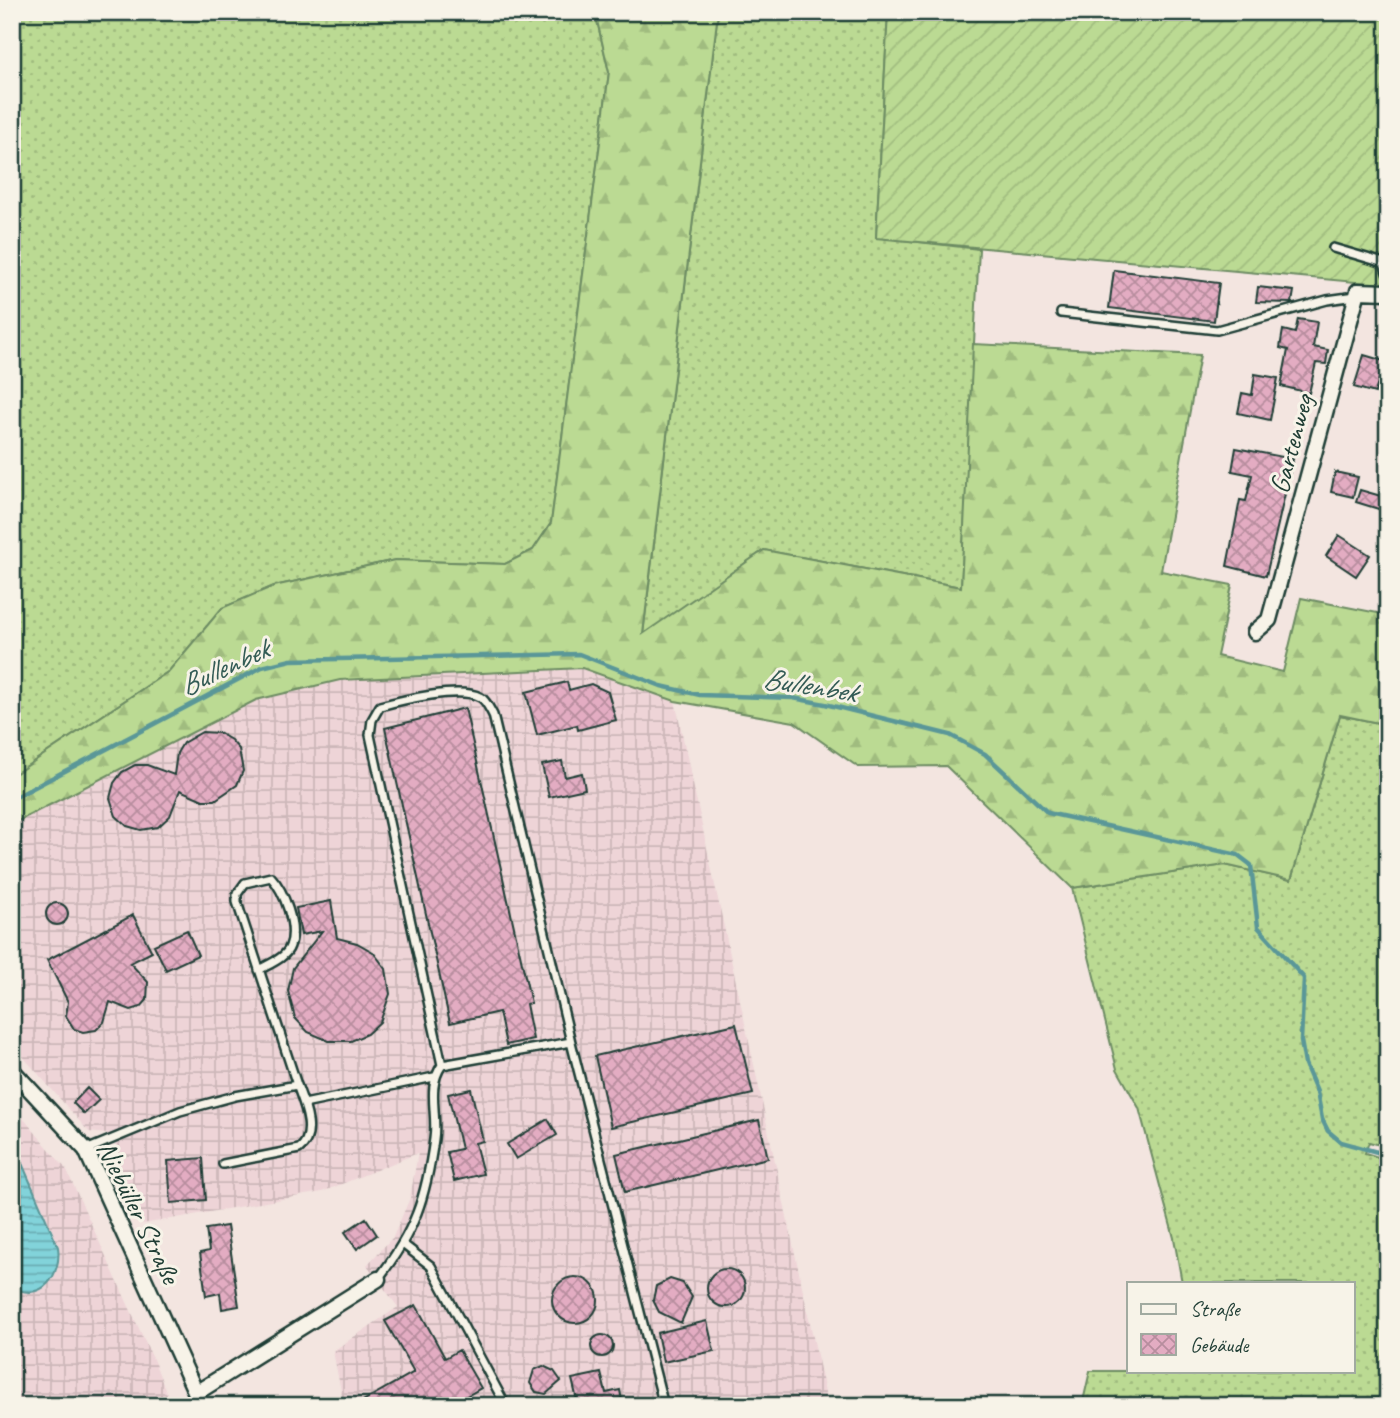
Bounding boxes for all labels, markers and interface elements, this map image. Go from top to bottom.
street label: Gartenweg [1261,389,1321,497]
water label: Bullenbek [173,628,279,704]
water label: Bullenbek [761,659,864,712]
street label: Niebüller Straße [89,1135,189,1291]
legend [1127,1282,1354,1372]
text: Straße [1190,1296,1242,1322]
text: Gebäude [1190,1332,1249,1358]

